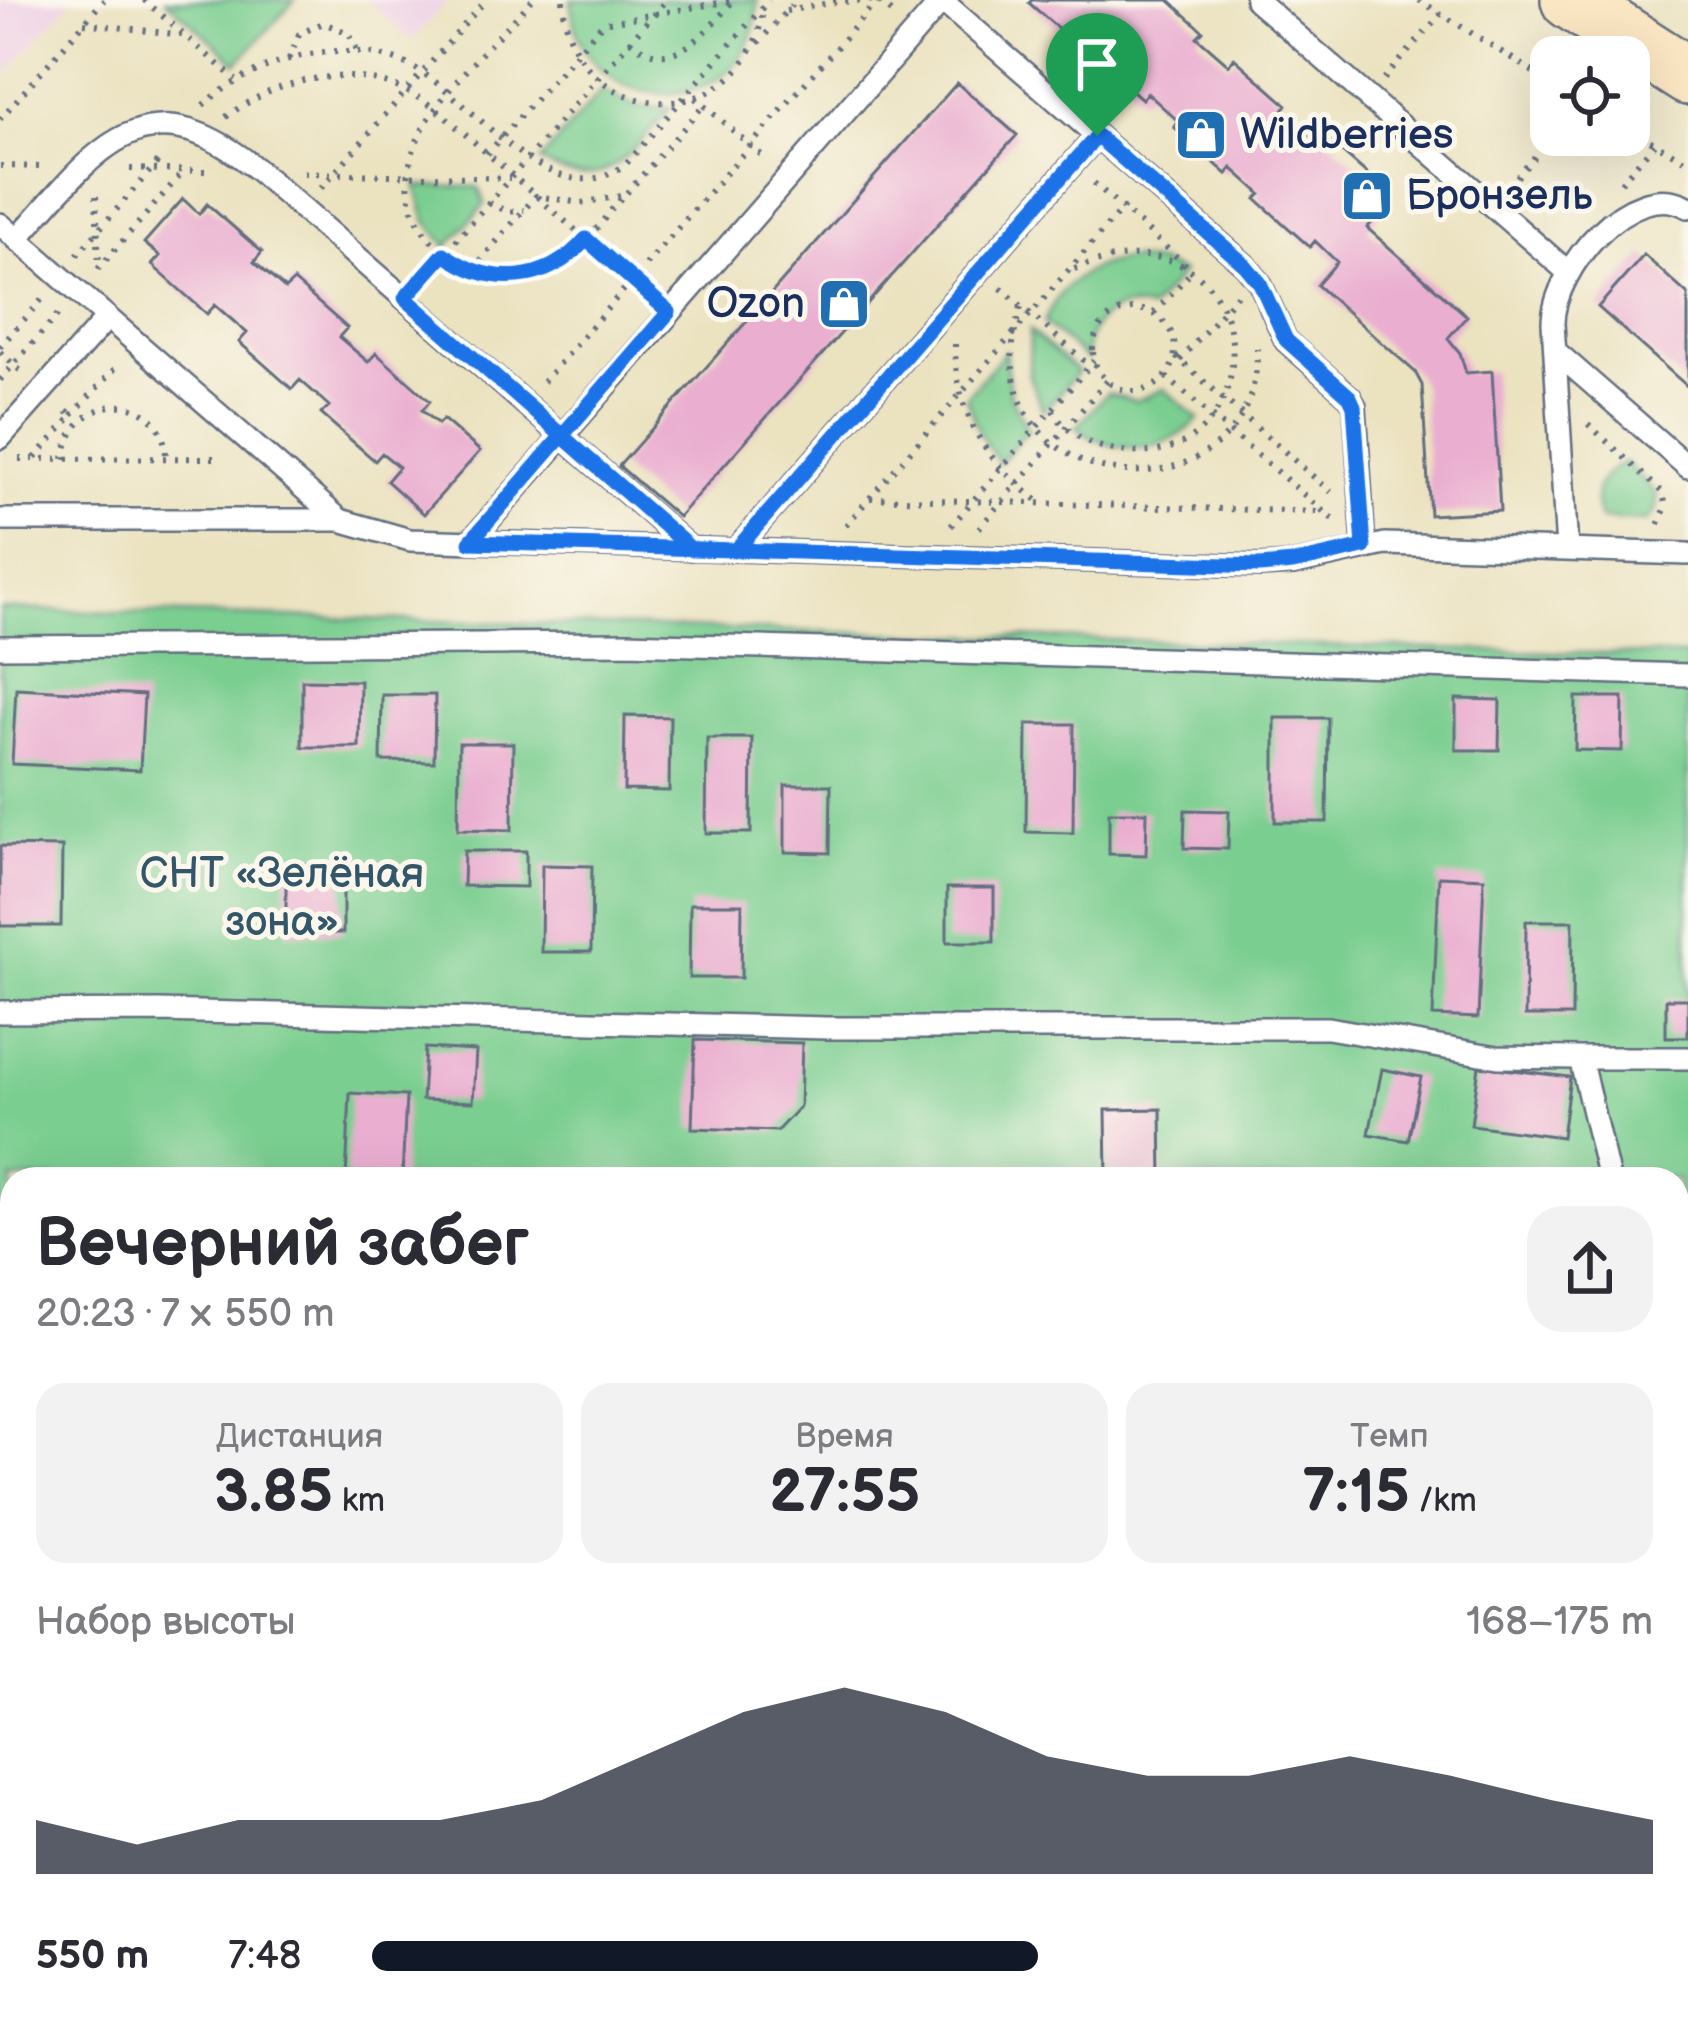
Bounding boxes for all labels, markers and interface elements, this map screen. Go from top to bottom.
pin [1046,13,1148,136]
icon: arrive [1064,31,1130,97]
map controls [1530,36,1650,156]
button: locate [1530,36,1650,156]
shop icon: Wildberries [1173,107,1229,163]
place label: Wildberries [1240,110,1454,161]
shop icon: Бронзель [1339,168,1395,224]
place label: Бронзель [1406,171,1593,222]
shop icon: Ozon [816,276,872,332]
place label: Ozon [707,279,805,330]
park label: СНТ «Зелёная зона» [140,849,424,948]
text: Вечерний забег [36,1206,529,1285]
button: share [1527,1206,1653,1332]
text: 20:23 · 7 × 550 m [36,1291,335,1338]
text: Дистанция [216,1417,383,1457]
text: Время [795,1417,894,1457]
text: Темп [1350,1417,1429,1457]
text: 3.85 [214,1457,333,1529]
text: 27:55 [769,1457,920,1529]
text: 7:15 [1302,1457,1410,1529]
text: km [333,1481,385,1521]
text: /km [1410,1481,1477,1521]
text: Набор высоты [36,1599,296,1646]
text: 168–175 m [1466,1599,1653,1646]
text: 550 m [36,1933,149,1980]
text: 7:48 [228,1933,302,1980]

